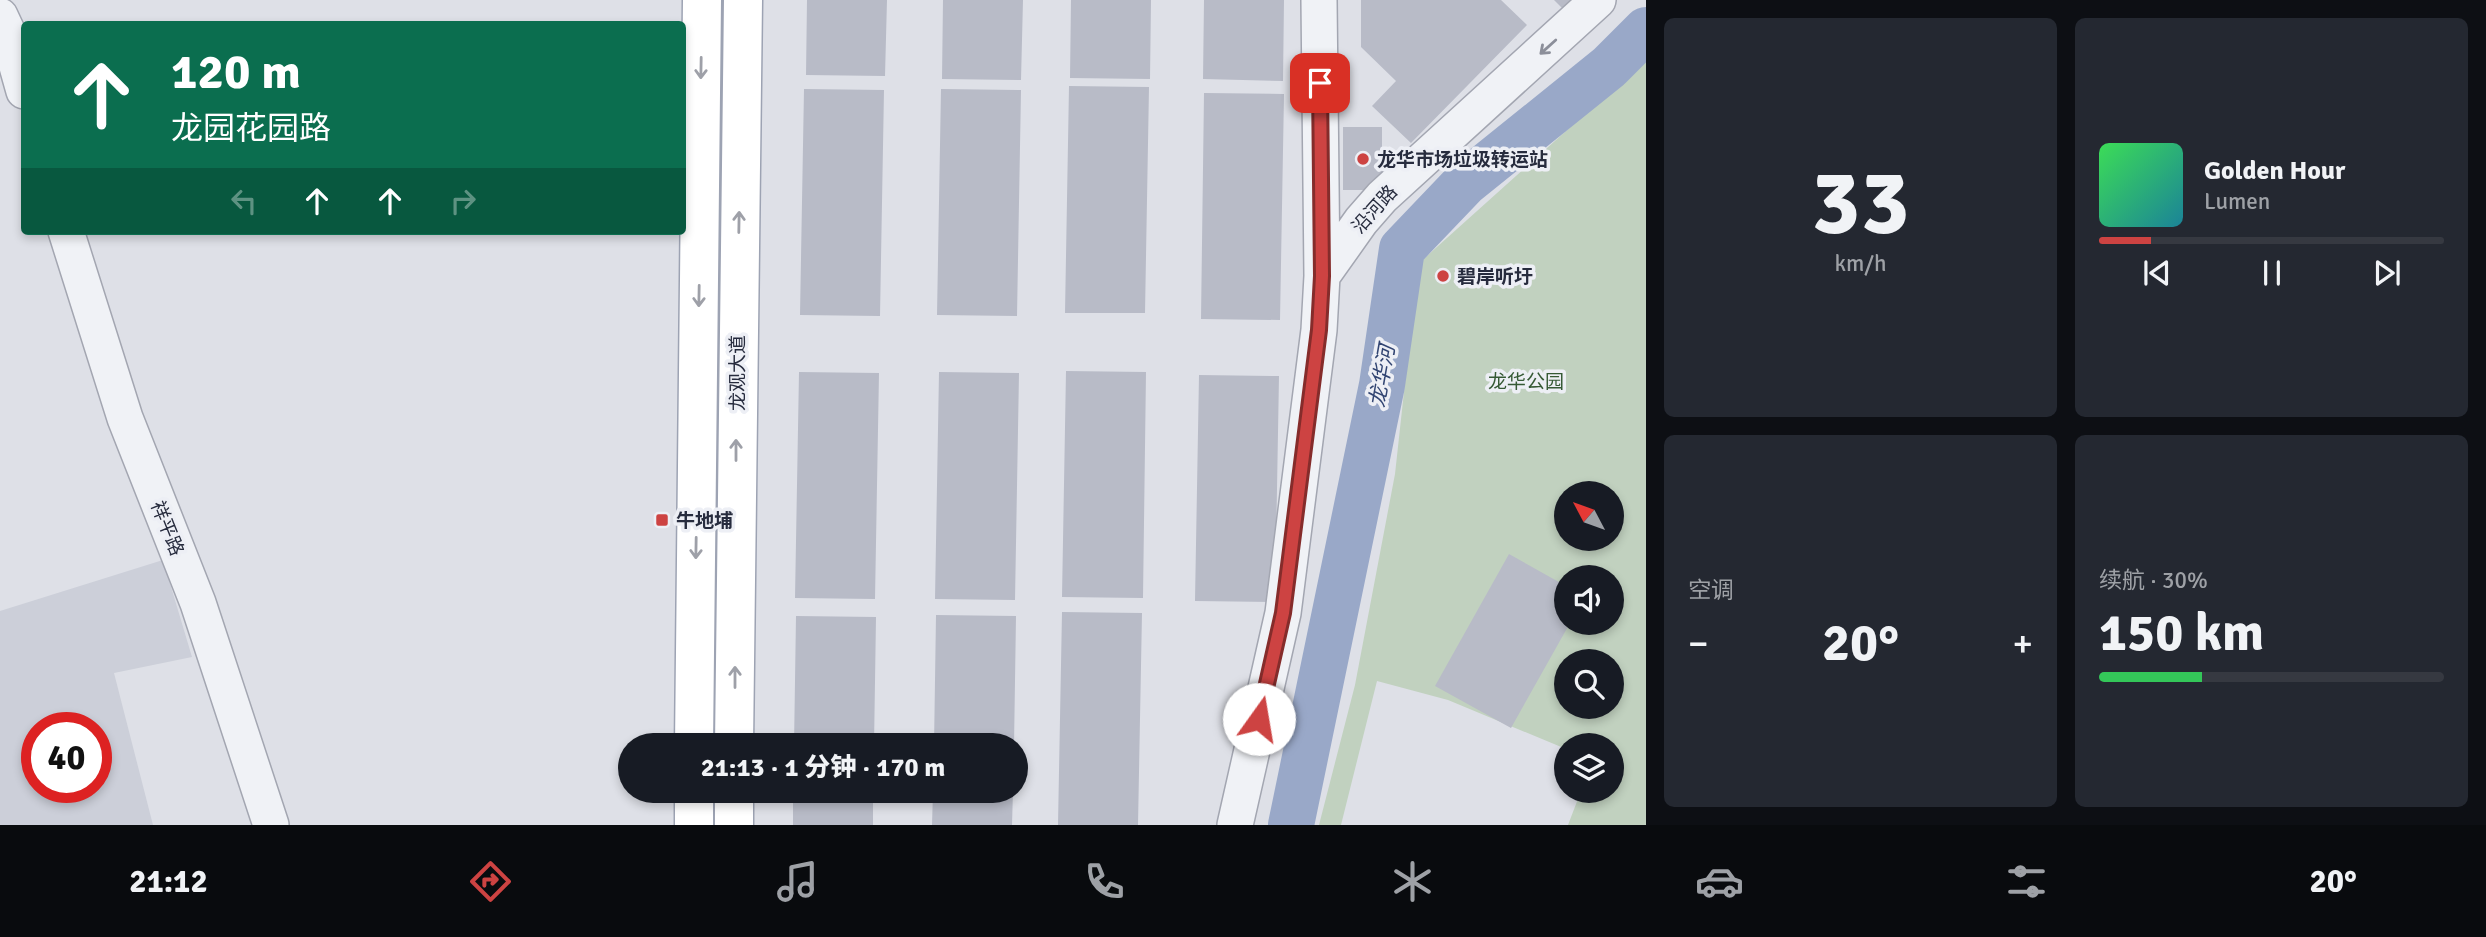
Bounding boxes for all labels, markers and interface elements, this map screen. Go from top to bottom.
one-way arrow [1540,38,1557,55]
text: 120 m [171,42,301,102]
icon: ahead [56,49,147,140]
pin [1290,53,1350,113]
one-way arrow [694,56,708,79]
icon: arrive [1301,64,1339,102]
text: 龙园花园路 [171,109,331,148]
text: 33 [1811,147,1910,260]
place label: 龙华市场垃圾转运站 [1377,148,1548,172]
marker: 龙华市场垃圾转运站 [1355,151,1371,167]
text: Golden Hour [2204,155,2345,187]
street label: 沿河路 [1347,180,1403,239]
icon: left [225,182,263,220]
icon: ahead [298,182,336,220]
icon: ahead [371,182,409,220]
icon: right [444,182,482,220]
text: Lumen [2204,187,2270,216]
one-way arrow [732,211,746,234]
text: km/h [1834,249,1887,278]
icon: previous [2138,254,2176,292]
icon: pause [2253,254,2291,292]
icon: next [2368,254,2406,292]
place label: 碧岸听圩 [1457,265,1533,289]
marker: 碧岸听圩 [1435,268,1451,284]
one-way arrow [692,284,705,307]
street label: 龙观大道 [726,335,750,411]
water label: 龙华河 [1364,339,1401,409]
park label: 龙华公园 [1488,370,1564,394]
one-way arrow [730,439,743,462]
north arrow [1554,481,1624,551]
map controls [1554,481,1624,803]
street label: 祥平路 [145,497,189,559]
place label: 牛地埔 [676,509,733,533]
marker: 牛地埔 [654,512,670,528]
one-way arrow [689,536,703,559]
button: sound [1554,565,1624,635]
text: 续航 · 30% [2099,566,2208,595]
text: 空调 [1688,576,1734,605]
text: 150 km [2099,601,2264,665]
text: 20° [1822,611,1899,675]
text: − [1688,620,1709,667]
text: + [2012,620,2033,667]
button: search [1554,649,1624,719]
one-way arrow [728,666,742,689]
position arrow [1222,682,1296,756]
speed limit sign: 40 [21,712,112,803]
button: layers [1554,733,1624,803]
text: 21:13 · 1 分钟 · 170 m [701,752,945,784]
icon: directions [466,857,515,906]
icon: music [773,857,822,906]
icon: phone [1080,857,1129,906]
icon: climate [1388,857,1437,906]
icon: car [1695,857,1744,906]
icon: filters [2002,857,2051,906]
text: 21:12 [129,862,208,901]
text: 20° [2309,862,2357,901]

